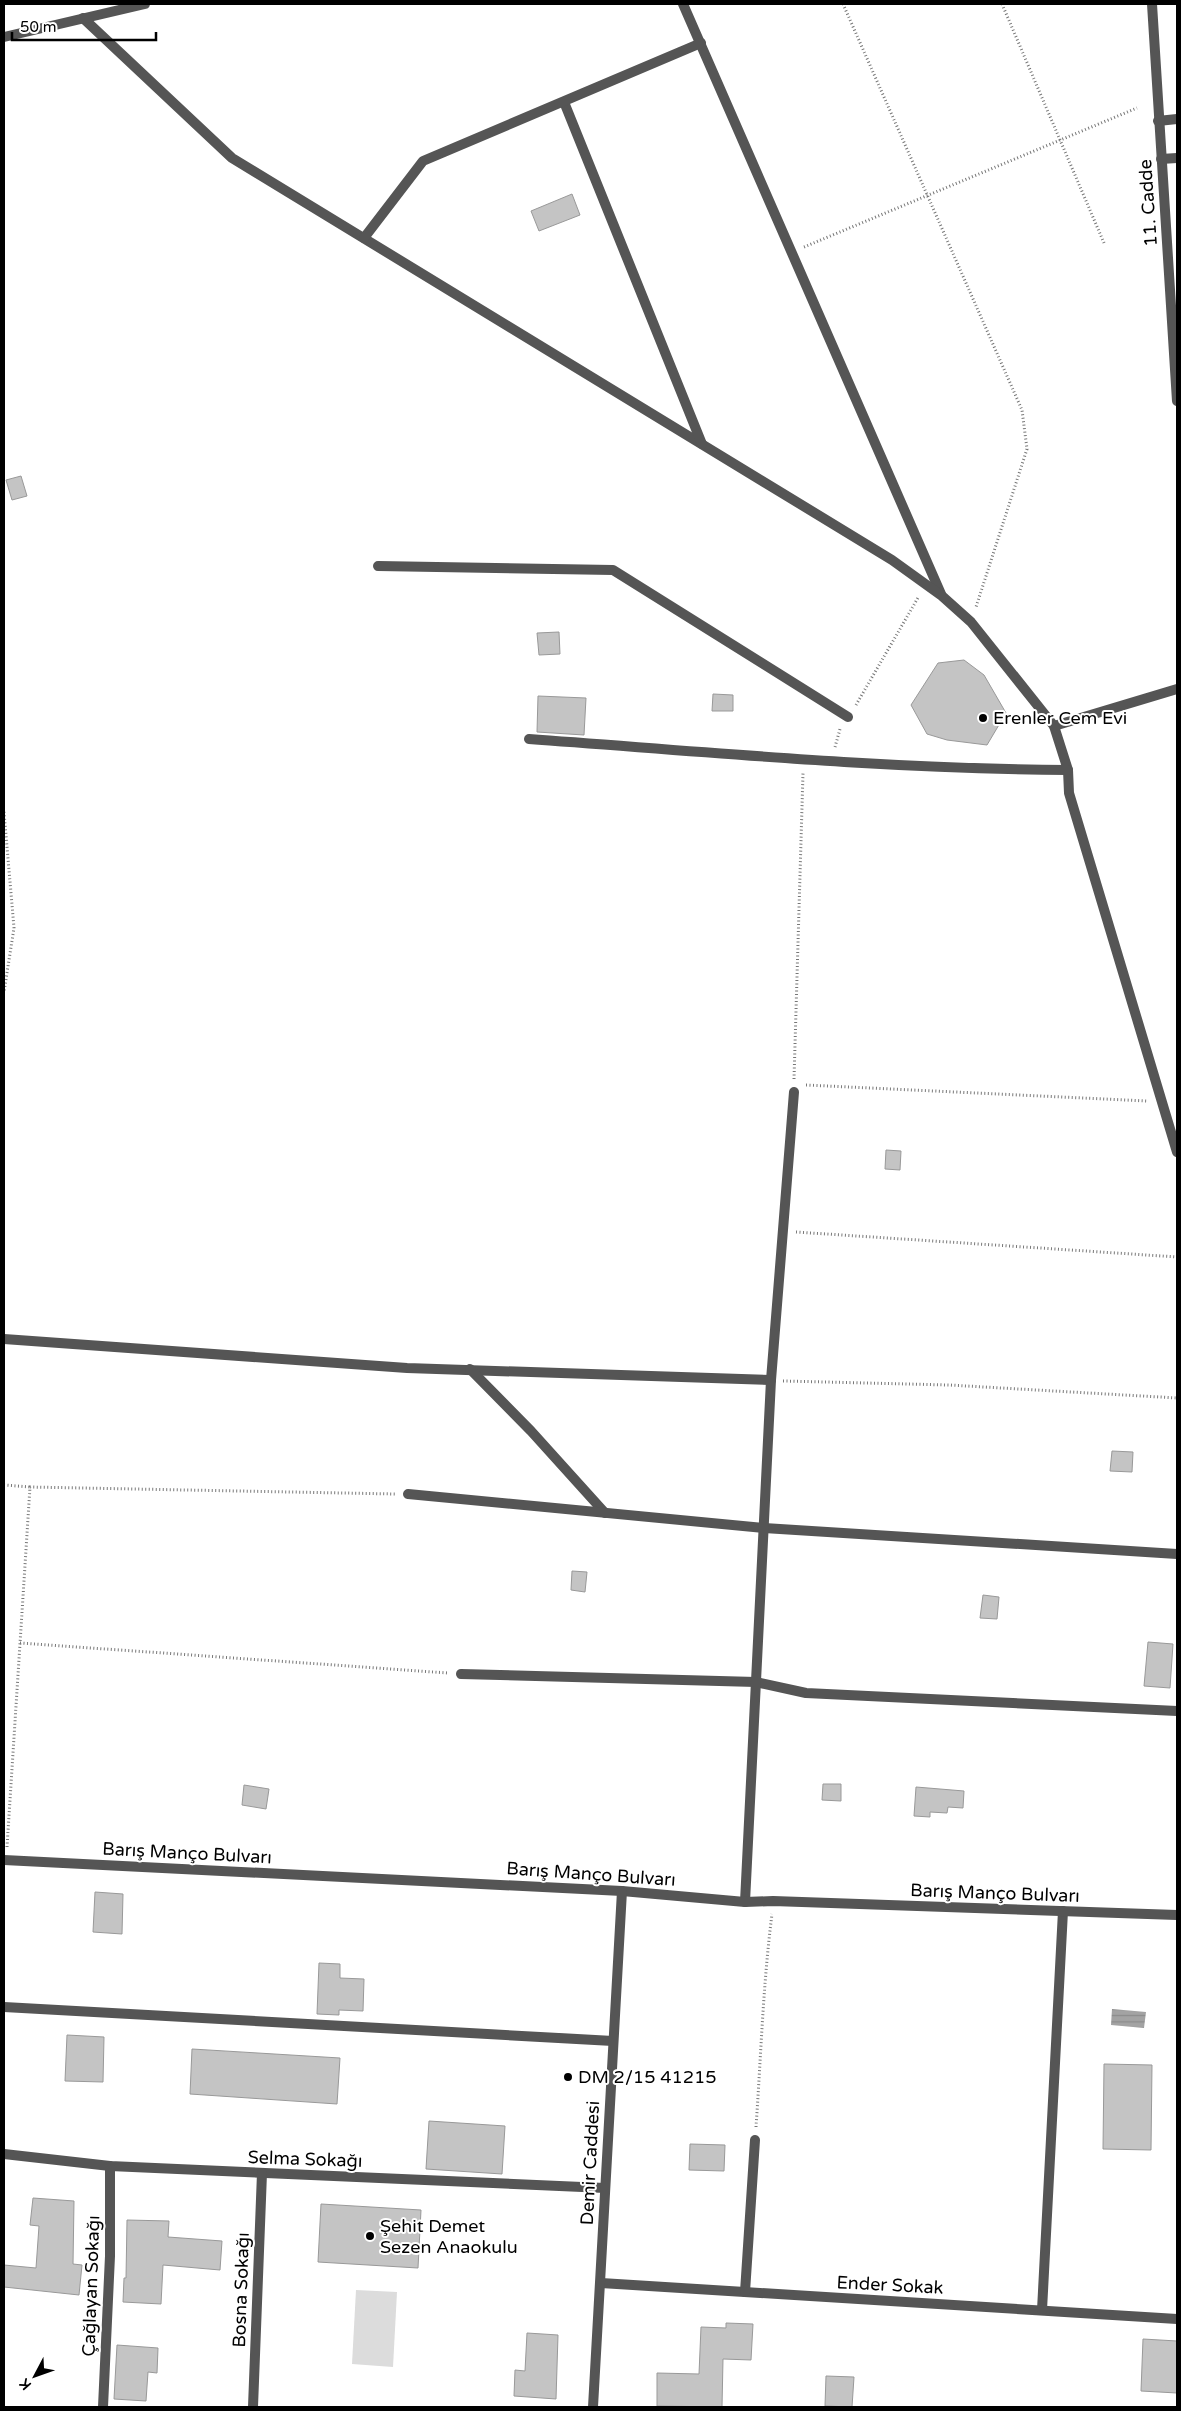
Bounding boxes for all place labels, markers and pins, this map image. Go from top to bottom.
place label: Erenler Cem Evi [993,707,1127,729]
marker: Erenler Cem Evi [977,712,989,724]
place label: DM 2/15 41215 [578,2066,717,2088]
marker: DM 2/15 41215 [562,2071,574,2083]
place label: Şehit Demet Sezen Anaokulu [380,2215,518,2258]
marker: Şehit Demet Sezen Anaokulu [364,2230,376,2242]

